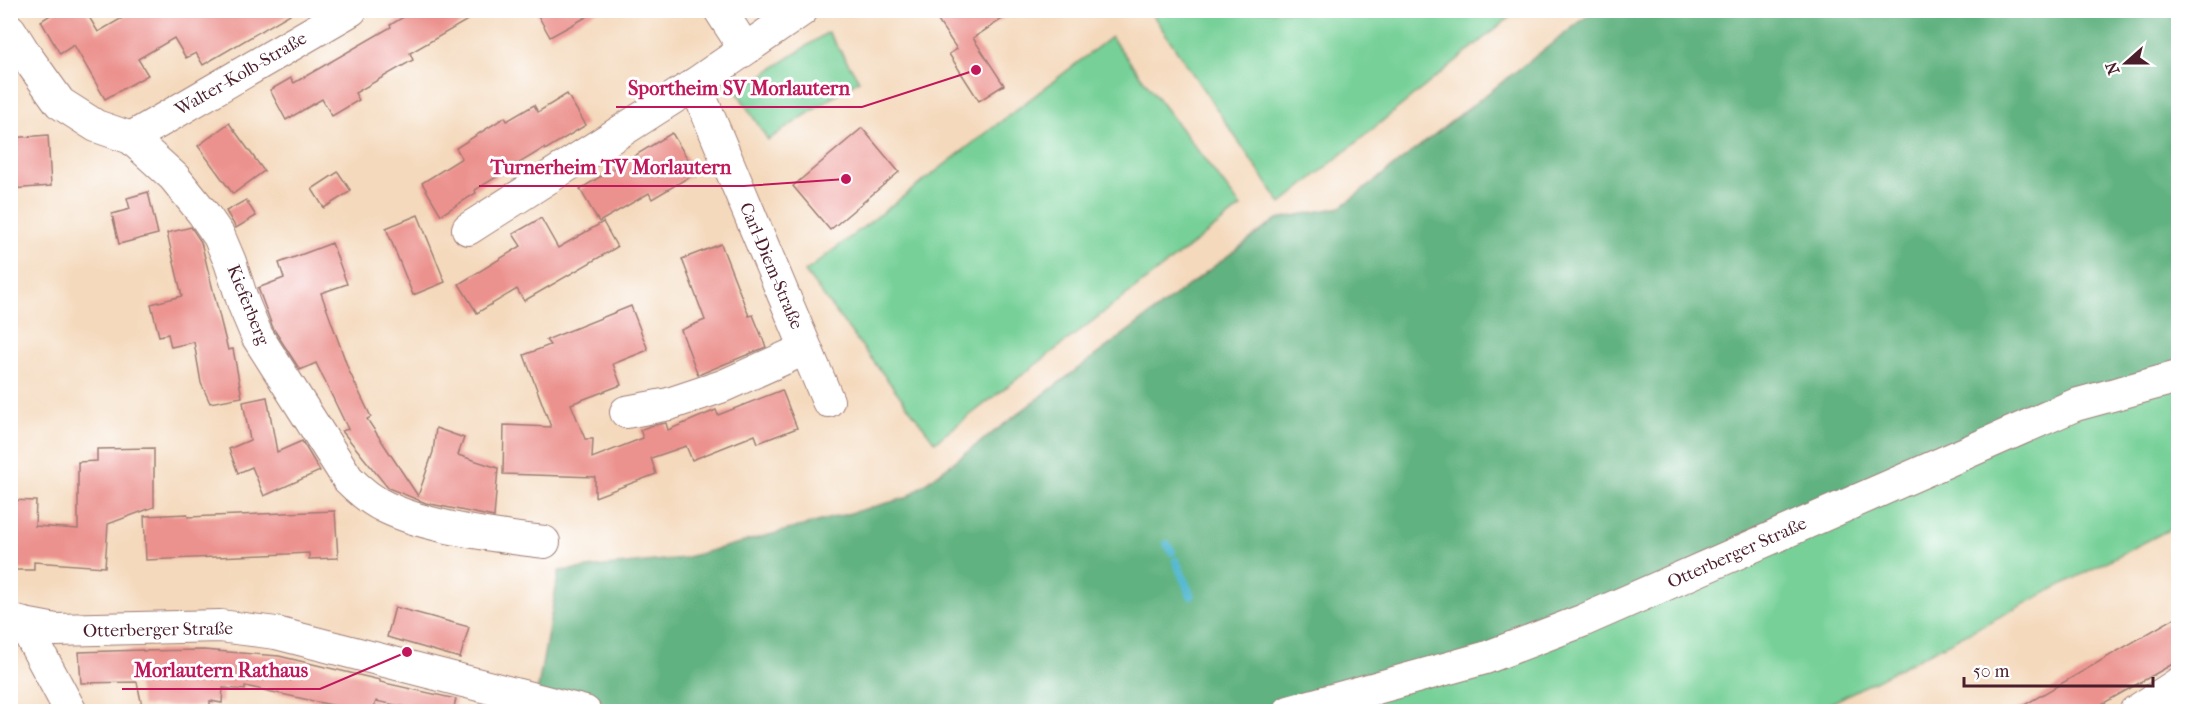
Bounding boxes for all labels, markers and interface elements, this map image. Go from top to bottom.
street label: Walter-Kolb-Straße [171,28,311,121]
north arrow [2096,33,2156,93]
text: N [2101,58,2124,77]
callout: Sportheim SV Morlautern [616,69,862,107]
text: Sportheim SV Morlautern [628,77,850,100]
callout: Turnerheim TV Morlautern [479,148,744,186]
text: Turnerheim TV Morlautern [490,156,732,179]
street label: Carl-Diem-Straße [735,200,807,333]
street label: Kieferberg [222,262,274,349]
street label: Otterberger Straße [1664,513,1810,593]
street label: Otterberger Straße [83,618,233,642]
scale bar [1964,650,2153,688]
callout: Morlautern Rathaus [122,651,320,689]
text: Morlautern Rathaus [133,659,309,682]
text: 50 m [1973,661,2010,682]

